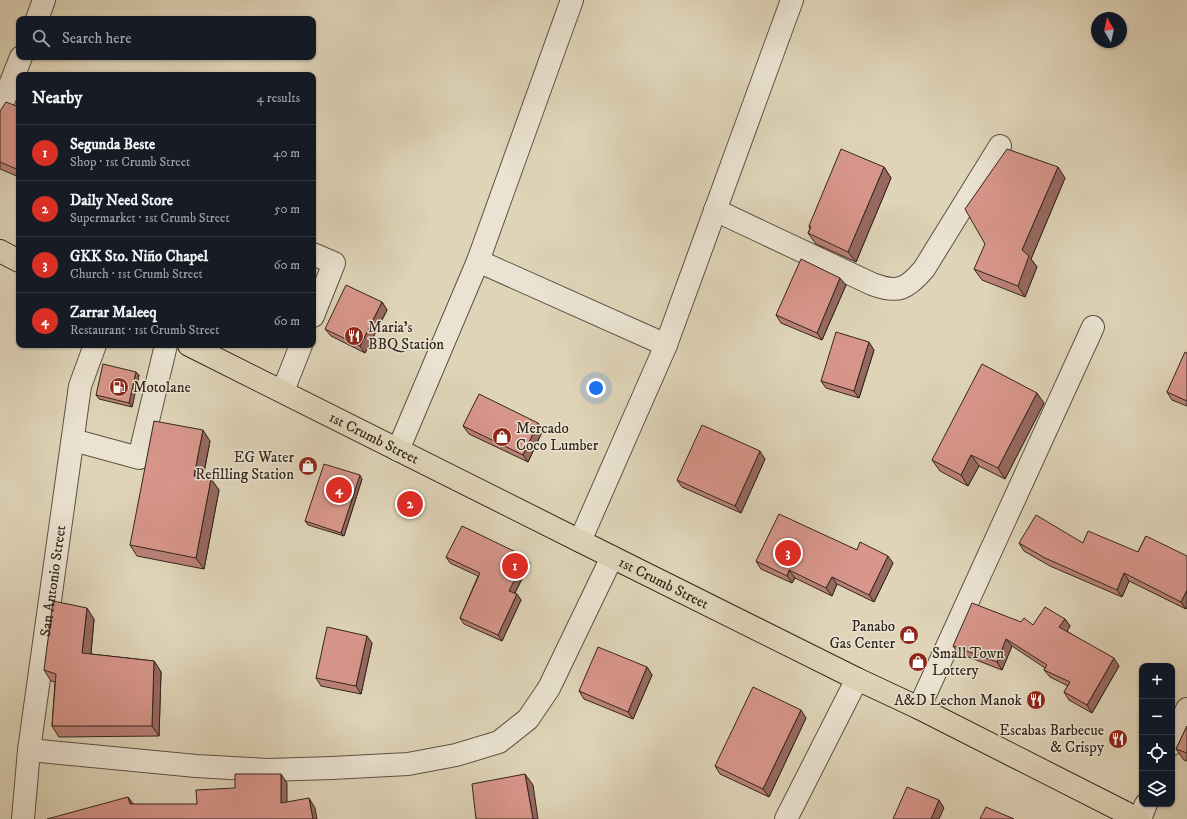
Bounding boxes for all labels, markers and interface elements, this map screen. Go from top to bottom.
north arrow [1091,12,1127,48]
search box [16,16,316,60]
icon: search [30,27,52,49]
text: Search here [62,29,131,48]
text: Nearby [32,87,82,109]
text: 4 results [257,90,300,106]
text: Segunda Beste [70,135,155,154]
text: 1 [43,145,47,161]
text: 40 m [273,145,300,161]
text: Shop · 1st Crumb Street [70,154,190,170]
text: Daily Need Store [70,191,173,210]
text: 2 [42,201,48,217]
text: 50 m [274,201,300,217]
text: Supermarket · 1st Crumb Street [70,210,230,226]
text: GKK Sto. Niño Chapel [70,247,208,266]
text: 3 [43,257,47,273]
text: 60 m [274,257,300,273]
text: Church · 1st Crumb Street [70,266,203,282]
text: Zarrar Maleeq [70,303,157,322]
text: 4 [41,313,49,329]
text: 60 m [274,313,300,329]
place label: Maria's BBQ Station [368,318,444,354]
text: Restaurant · 1st Crumb Street [70,322,219,338]
restaurant icon: Maria's BBQ Station [343,325,365,347]
fuel station icon: Motolane [108,376,130,398]
place label: Motolane [133,378,191,397]
your location [586,378,606,398]
street label: 1st Crumb Street [326,408,422,469]
place label: Mercado Coco Lumber [516,419,599,455]
shop icon: Mercado Coco Lumber [491,426,513,448]
place label: EG Water Refilling Station [195,448,294,484]
shop icon: EG Water Refilling Station [297,455,319,477]
pin: 4 [326,475,352,505]
pin: 2 [397,489,423,519]
street label: San Antonio Street [36,524,70,638]
pin: 3 [775,538,801,568]
pin: 1 [502,551,528,581]
street label: 1st Crumb Street [615,553,712,614]
place label: Panabo Gas Center [829,617,895,653]
shop icon: Panabo Gas Center [898,624,920,646]
place label: Small Town Lottery [932,644,1004,680]
shop icon: Small Town Lottery [907,651,929,673]
map controls [1139,663,1175,807]
button: + [1139,663,1175,699]
restaurant icon: A&D Lechon Manok [1025,689,1047,711]
place label: A&D Lechon Manok [894,691,1023,710]
button: − [1139,699,1175,735]
place label: Escabas Barbecue & Crispy [999,721,1105,757]
restaurant icon: Escabas Barbecue & Crispy [1107,728,1129,750]
button: locate [1139,735,1175,771]
button: layers [1139,771,1175,807]

